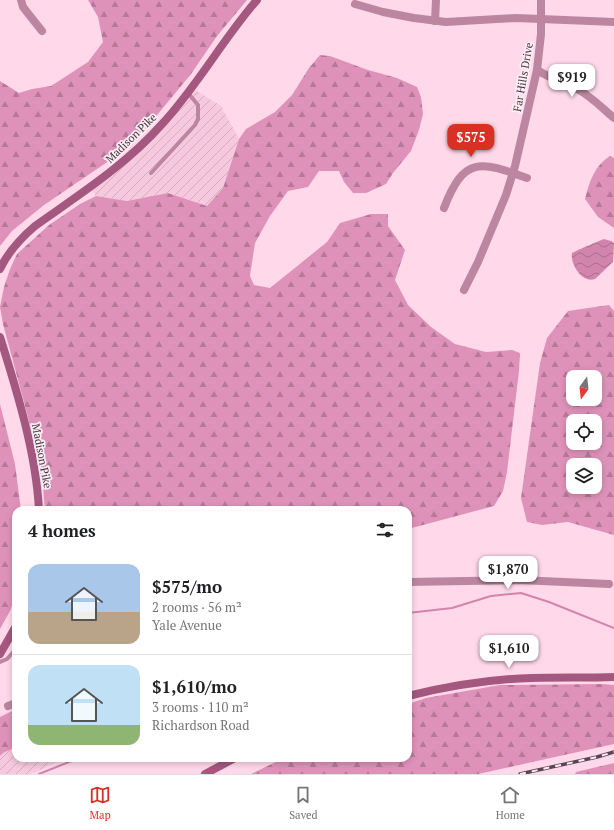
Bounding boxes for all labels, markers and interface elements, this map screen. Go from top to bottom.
street label: Far Hills Drive [510,41,536,113]
pin: $919 [548,64,596,98]
text: $919 [557,68,587,86]
street label: Madison Pike [103,110,160,166]
pin: $575 [447,124,495,158]
text: $575 [456,128,486,146]
north arrow [566,370,602,406]
map controls [566,370,602,494]
button: locate [566,414,602,450]
street label: Madison Pike [29,423,55,490]
button: layers [566,458,602,494]
text: 4 homes [28,519,96,542]
icon: filters [374,519,396,541]
pin: $1,870 [475,556,541,590]
text: $1,870 [488,560,528,578]
text: $575/mo [152,575,222,598]
icon: home [60,580,108,628]
text: 2 rooms · 56 m² [152,598,242,616]
text: Yale Avenue [152,616,222,634]
pin: $1,610 [476,635,542,669]
text: $1,610 [489,639,529,657]
text: $1,610/mo [152,675,237,698]
icon: home [60,681,108,729]
text: 3 rooms · 110 m² [152,698,249,716]
text: Richardson Road [152,716,249,734]
tab: Map [89,784,111,822]
tab: Saved [289,784,318,822]
tab: Home [496,784,525,822]

